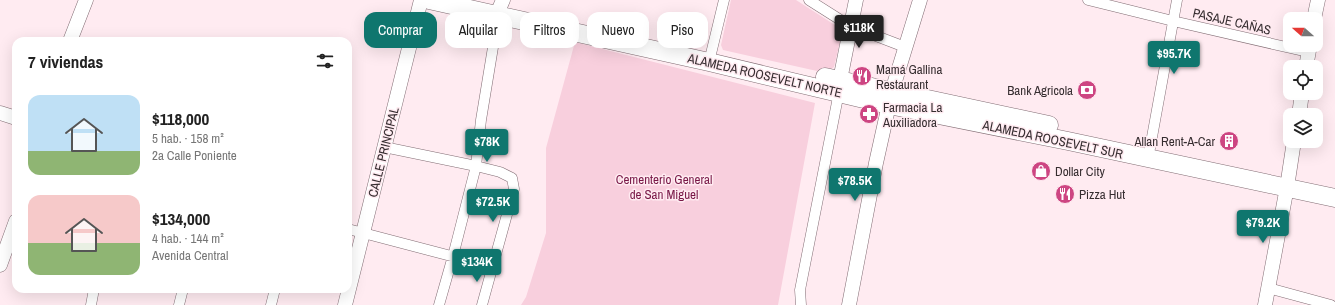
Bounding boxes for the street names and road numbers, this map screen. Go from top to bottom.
street label: PASAJE CAÑAS [1191,4,1273,39]
street label: ALAMEDA ROOSEVELT NORTE [685,49,844,102]
street label: CALLE PRINCIPAL [364,105,403,199]
street label: ALAMEDA ROOSEVELT SUR [980,116,1125,163]

